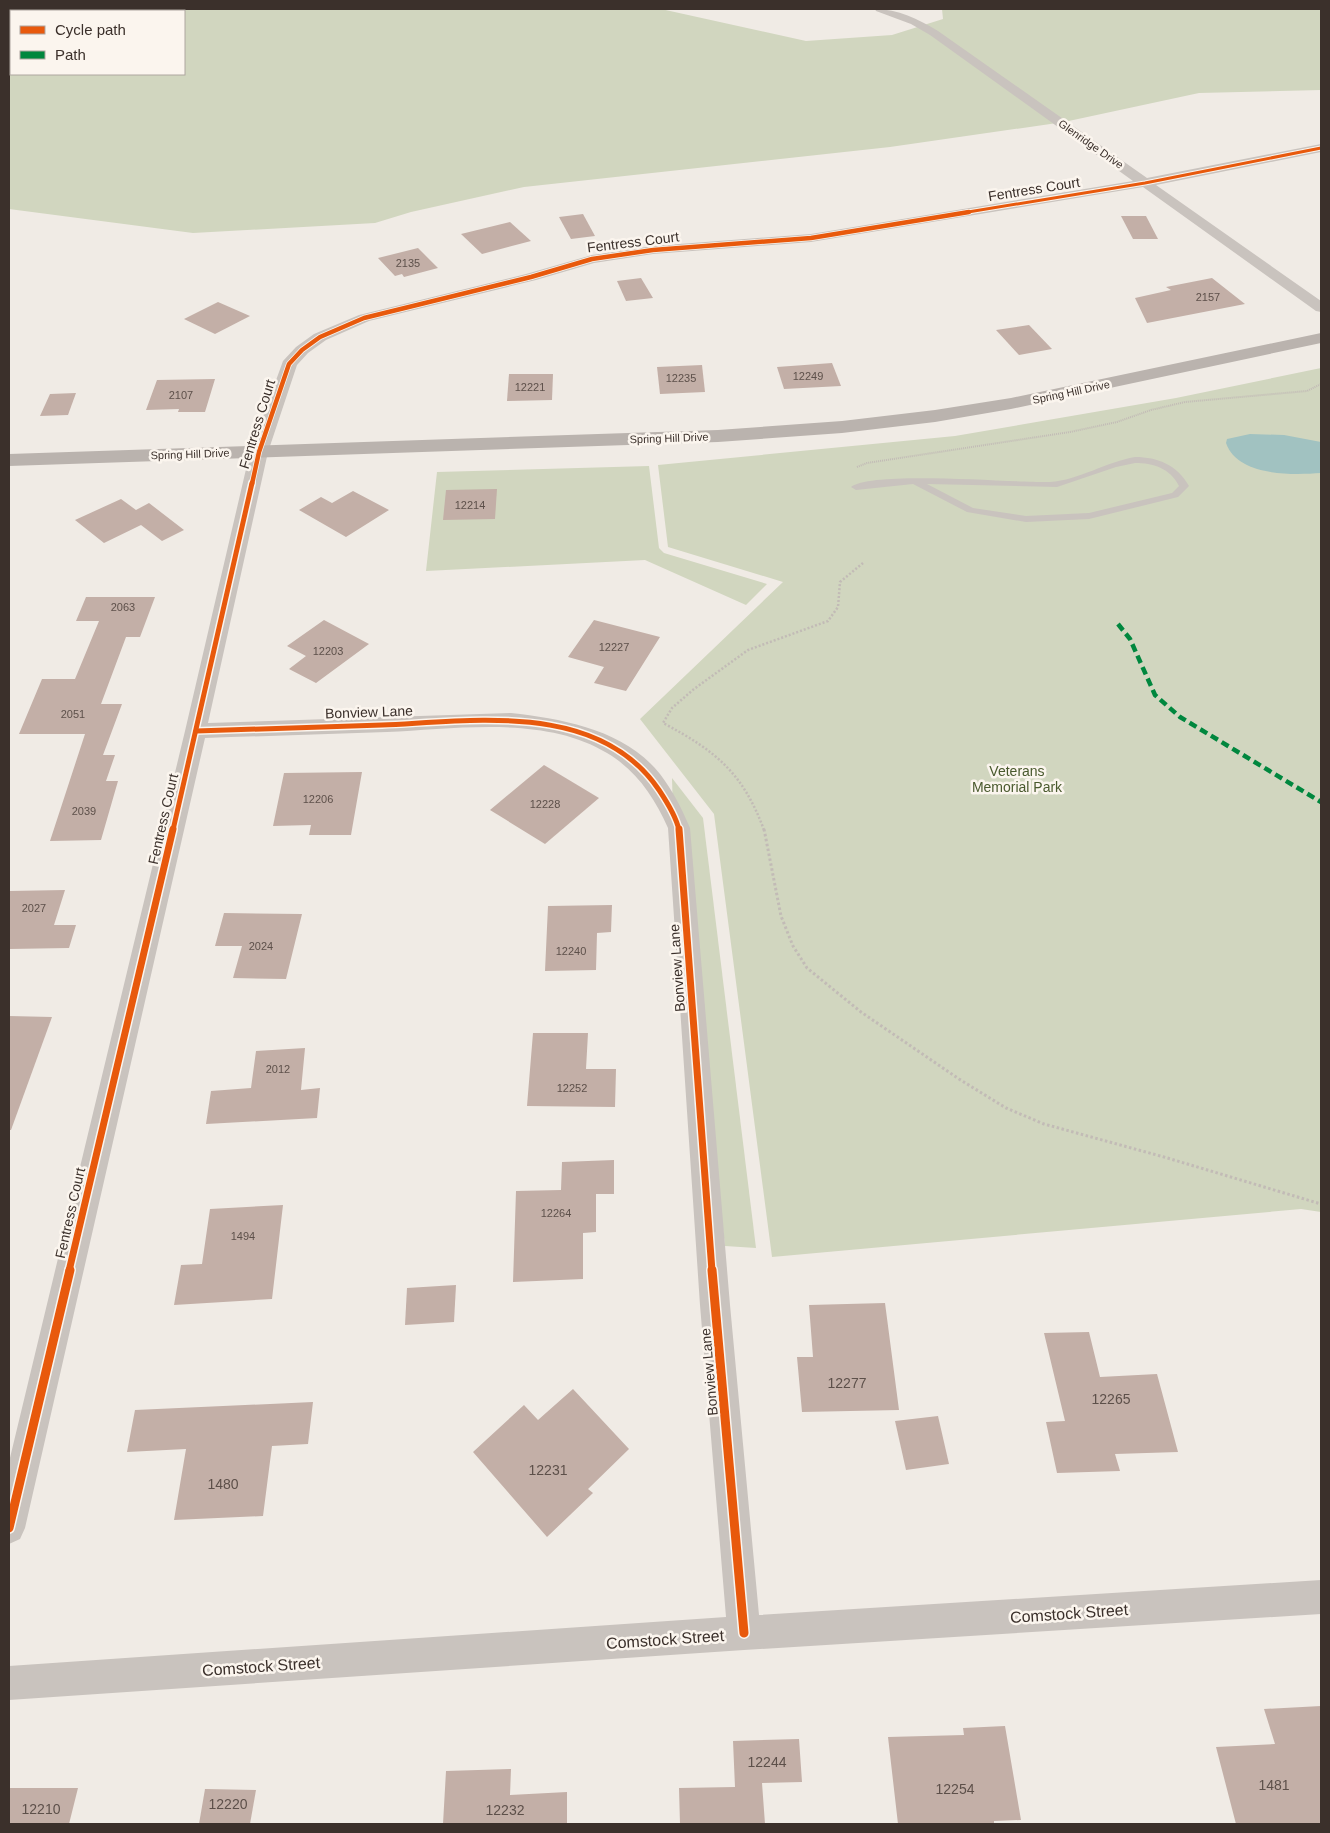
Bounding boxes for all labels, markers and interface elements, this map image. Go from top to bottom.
legend [10,10,185,75]
text: Cycle path [55,21,126,38]
text: Path [55,46,86,63]
street label: Glenridge Drive [1056,117,1126,171]
street label: Fentress Court [987,174,1081,204]
street label: Fentress Court [586,228,680,256]
house number: 2135 [396,257,420,269]
house number: 2157 [1196,291,1220,303]
house number: 12249 [793,370,823,382]
house number: 12235 [666,372,696,384]
street label: Fentress Court [236,377,278,471]
street label: Spring Hill Drive [1031,378,1111,406]
house number: 12221 [515,381,545,393]
house number: 2107 [169,389,193,401]
street label: Spring Hill Drive [629,431,709,445]
street label: Spring Hill Drive [150,447,230,461]
house number: 12214 [455,499,485,511]
house number: 2063 [111,601,135,613]
house number: 12227 [599,641,629,653]
house number: 12203 [313,645,343,657]
street label: Bonview Lane [325,702,413,722]
house number: 2051 [61,708,85,720]
park label: Veterans Memorial Park [972,763,1063,795]
street label: Fentress Court [145,772,181,866]
house number: 12206 [303,793,333,805]
house number: 12228 [530,798,560,810]
house number: 2039 [72,805,96,817]
house number: 2027 [22,902,46,914]
street label: Bonview Lane [666,923,688,1012]
house number: 2024 [249,940,273,952]
house number: 12240 [556,945,586,957]
house number: 2012 [266,1063,290,1075]
house number: 12252 [557,1082,587,1094]
street label: Fentress Court [52,1166,88,1260]
house number: 12264 [541,1207,571,1219]
house number: 1494 [231,1230,255,1242]
street label: Bonview Lane [697,1327,721,1417]
house number: 12277 [828,1375,867,1391]
house number: 12265 [1092,1391,1131,1407]
house number: 12231 [529,1462,568,1478]
house number: 1480 [207,1476,239,1492]
street label: Comstock Street [1009,1601,1129,1626]
street label: Comstock Street [605,1627,725,1652]
street label: Comstock Street [201,1654,321,1679]
house number: 12244 [748,1754,787,1770]
house number: 1481 [1258,1777,1290,1793]
house number: 12254 [936,1781,975,1797]
house number: 12220 [209,1796,248,1812]
house number: 12210 [22,1801,61,1817]
house number: 12232 [486,1802,525,1818]

